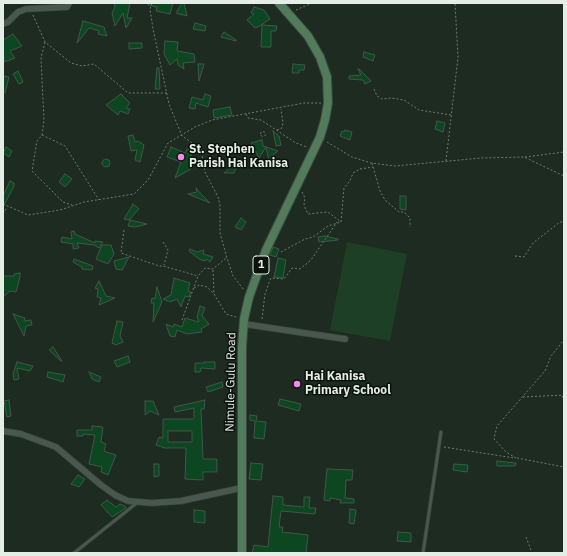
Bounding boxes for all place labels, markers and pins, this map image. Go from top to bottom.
place label: St. Stephen Parish Hai Kanisa [189,143,288,171]
marker: St. Stephen Parish Hai Kanisa [176,152,186,162]
place label: Hai Kanisa Primary School [305,370,391,398]
marker: Hai Kanisa Primary School [292,379,302,389]

